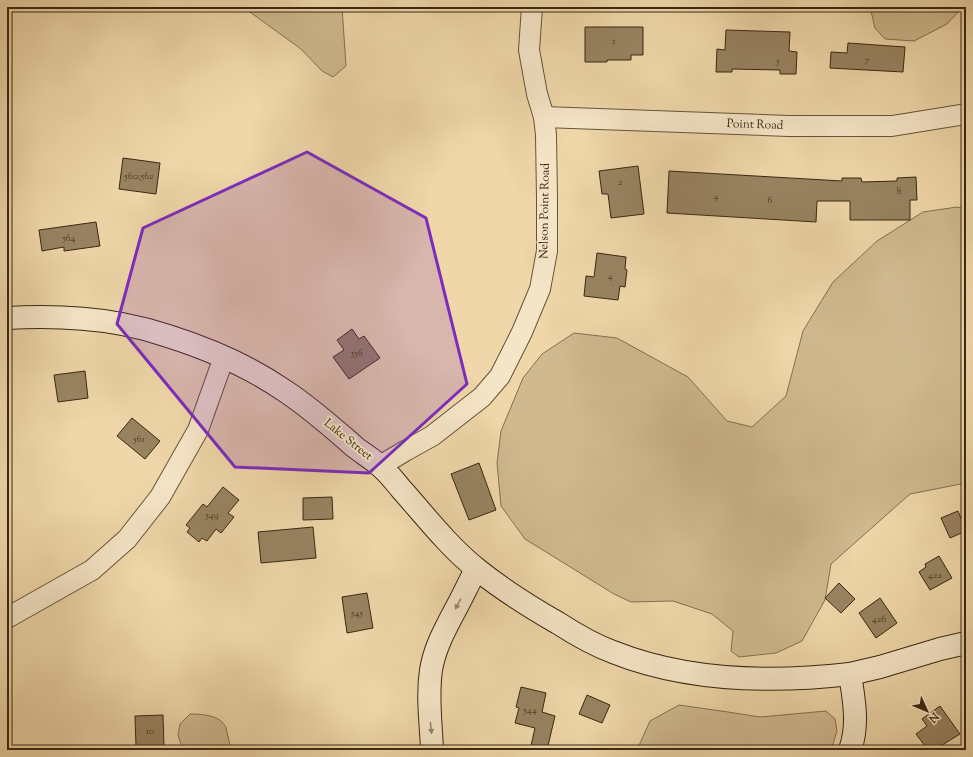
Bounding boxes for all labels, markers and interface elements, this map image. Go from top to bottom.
house number: 1 [612,34,616,49]
house number: 7 [864,53,870,68]
house number: 5 [775,54,780,69]
street label: Point Road [726,115,784,135]
street label: Nelson Point Road [535,163,555,259]
house number: 560;562 [123,169,154,184]
house number: 2 [618,175,623,190]
house number: 8 [897,184,902,199]
house number: 4 [713,189,719,204]
house number: 6 [768,193,773,208]
house number: 564 [61,231,76,246]
house number: 4 [607,269,613,284]
house number: 556 [350,346,363,361]
street label: Lake Street [320,415,376,465]
house number: 561 [132,432,145,447]
house number: 549 [204,508,219,523]
house number: 422 [928,568,943,583]
one-way arrow [455,598,462,609]
house number: 545 [350,606,364,621]
house number: 426 [872,612,886,627]
north arrow [907,691,947,731]
house number: 544 [522,703,537,718]
text: N [925,708,943,726]
one-way arrow [427,722,434,734]
house number: 10 [146,724,154,739]

